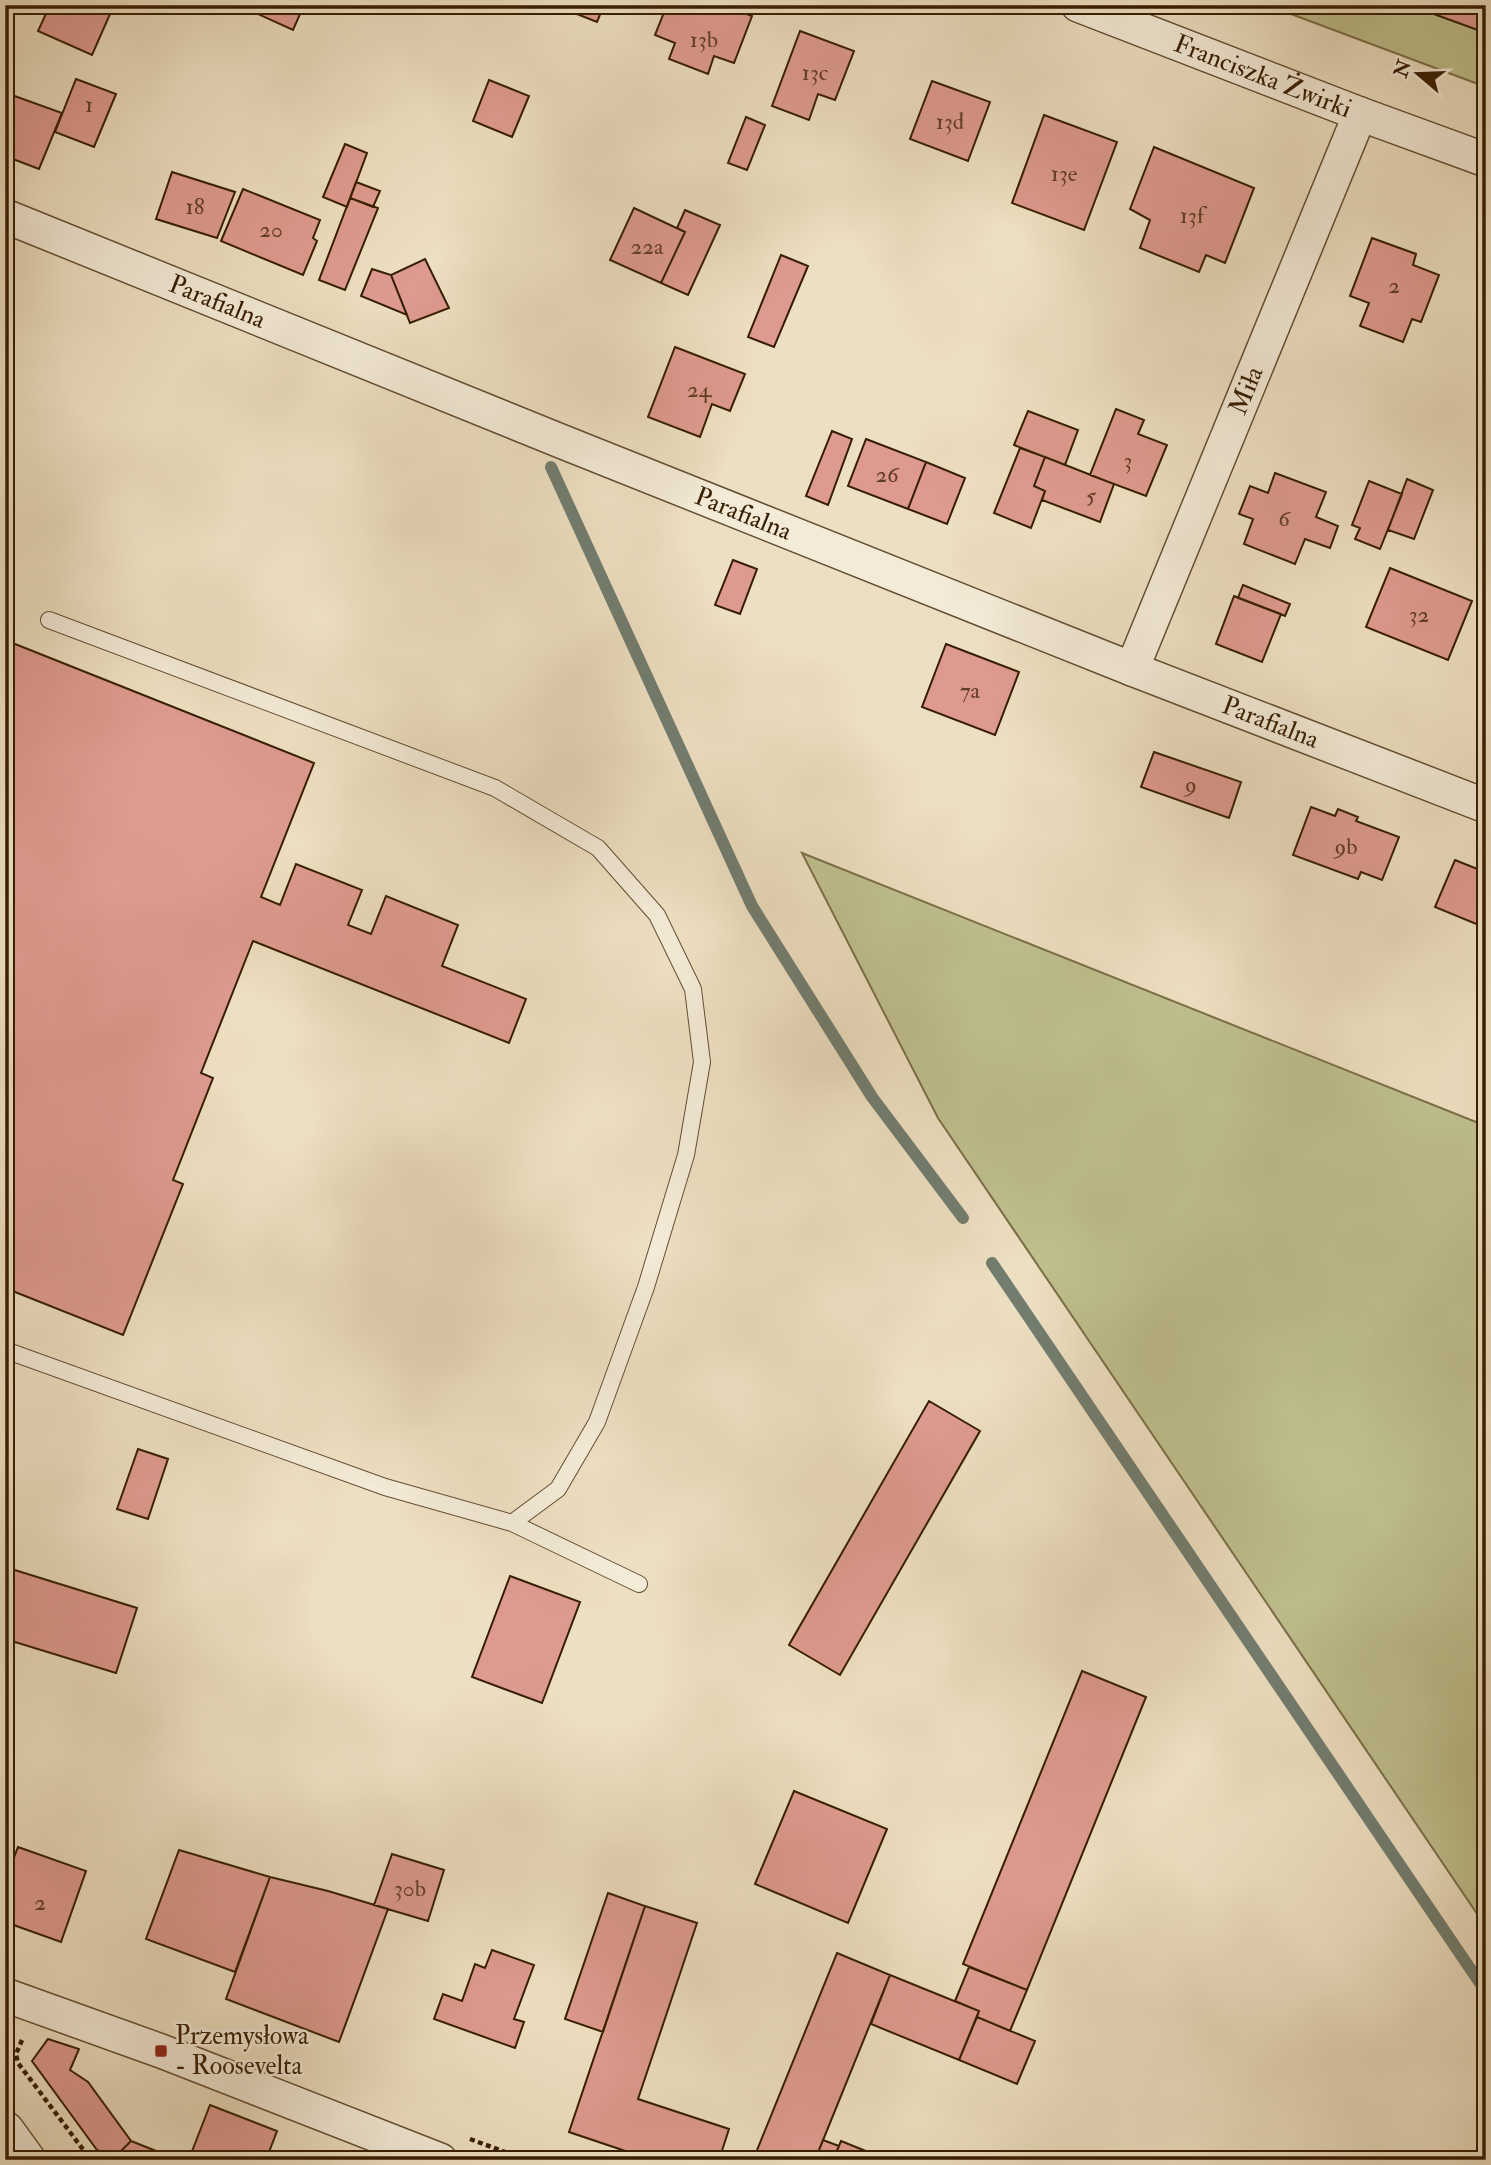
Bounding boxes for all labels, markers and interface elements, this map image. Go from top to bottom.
house number: 13b [690,25,718,54]
street label: Franciszka Żwirki [1169,28,1356,125]
north arrow [1382,38,1452,108]
text: N [1388,56,1417,82]
house number: 13c [802,58,828,87]
house number: 1 [85,90,93,119]
house number: 13d [936,107,964,136]
house number: 13e [1051,159,1078,188]
house number: 18 [185,192,205,221]
house number: 13f [1180,201,1208,230]
house number: 20 [259,215,283,244]
house number: 22a [631,232,664,261]
street label: Parafialna [164,268,271,336]
house number: 2 [1388,271,1400,300]
street label: Miła [1222,361,1271,420]
house number: 24 [687,375,713,404]
house number: 3 [1124,446,1132,475]
house number: 26 [875,460,900,489]
street label: Parafialna [690,480,796,548]
house number: 5 [1086,481,1096,510]
house number: 6 [1278,504,1291,533]
house number: 32 [1409,600,1429,629]
house number: 7a [960,676,981,705]
street label: Parafialna [1217,689,1324,756]
house number: 9 [1183,770,1197,799]
house number: 9b [1332,832,1358,861]
house number: 30b [394,1874,426,1903]
house number: 2 [34,1888,46,1917]
place label: Przemysłowa - Roosevelta [175,2020,309,2082]
marker: Przemysłowa - Roosevelta [153,2043,169,2059]

